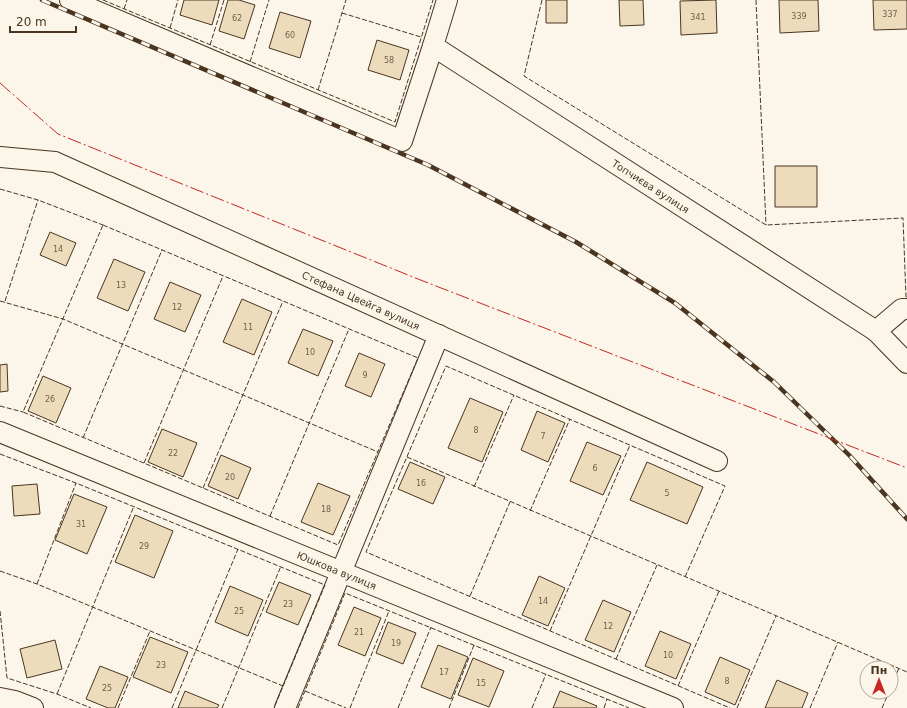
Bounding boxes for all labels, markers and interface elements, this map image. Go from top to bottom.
scale bar [10,8,76,34]
house number: 337 [882,10,898,19]
house number: 339 [791,12,807,21]
house number: 341 [690,13,706,22]
house number: 62 [232,14,242,23]
text: 20 m [16,15,47,29]
house number: 60 [285,31,295,40]
house number: 58 [384,56,394,65]
street label: Топчиєва вулиця [609,157,691,215]
house number: 14 [53,245,63,254]
street label: Стефана Цвейга вулиця [300,269,421,332]
house number: 13 [116,281,126,290]
house number: 12 [172,303,182,312]
house number: 11 [243,323,253,332]
house number: 10 [305,348,315,357]
house number: 9 [362,371,368,380]
house number: 26 [45,395,55,404]
house number: 8 [473,426,479,435]
house number: 7 [540,432,546,441]
house number: 22 [168,449,178,458]
house number: 6 [592,464,598,473]
house number: 20 [225,473,235,482]
house number: 16 [416,479,426,488]
house number: 5 [664,489,670,498]
house number: 18 [321,505,331,514]
house number: 31 [76,520,86,529]
house number: 29 [139,542,149,551]
street label: Юшкова вулиця [295,549,378,592]
house number: 14 [538,597,548,606]
house number: 23 [283,600,293,609]
house number: 25 [234,607,244,616]
house number: 12 [603,622,613,631]
house number: 21 [354,628,364,637]
house number: 19 [391,639,401,648]
house number: 10 [663,651,673,660]
north arrow [859,660,899,700]
house number: 23 [156,661,166,670]
text: Пн [871,664,887,677]
house number: 17 [439,668,449,677]
house number: 8 [724,677,730,686]
house number: 15 [476,679,486,688]
house number: 25 [102,684,112,693]

